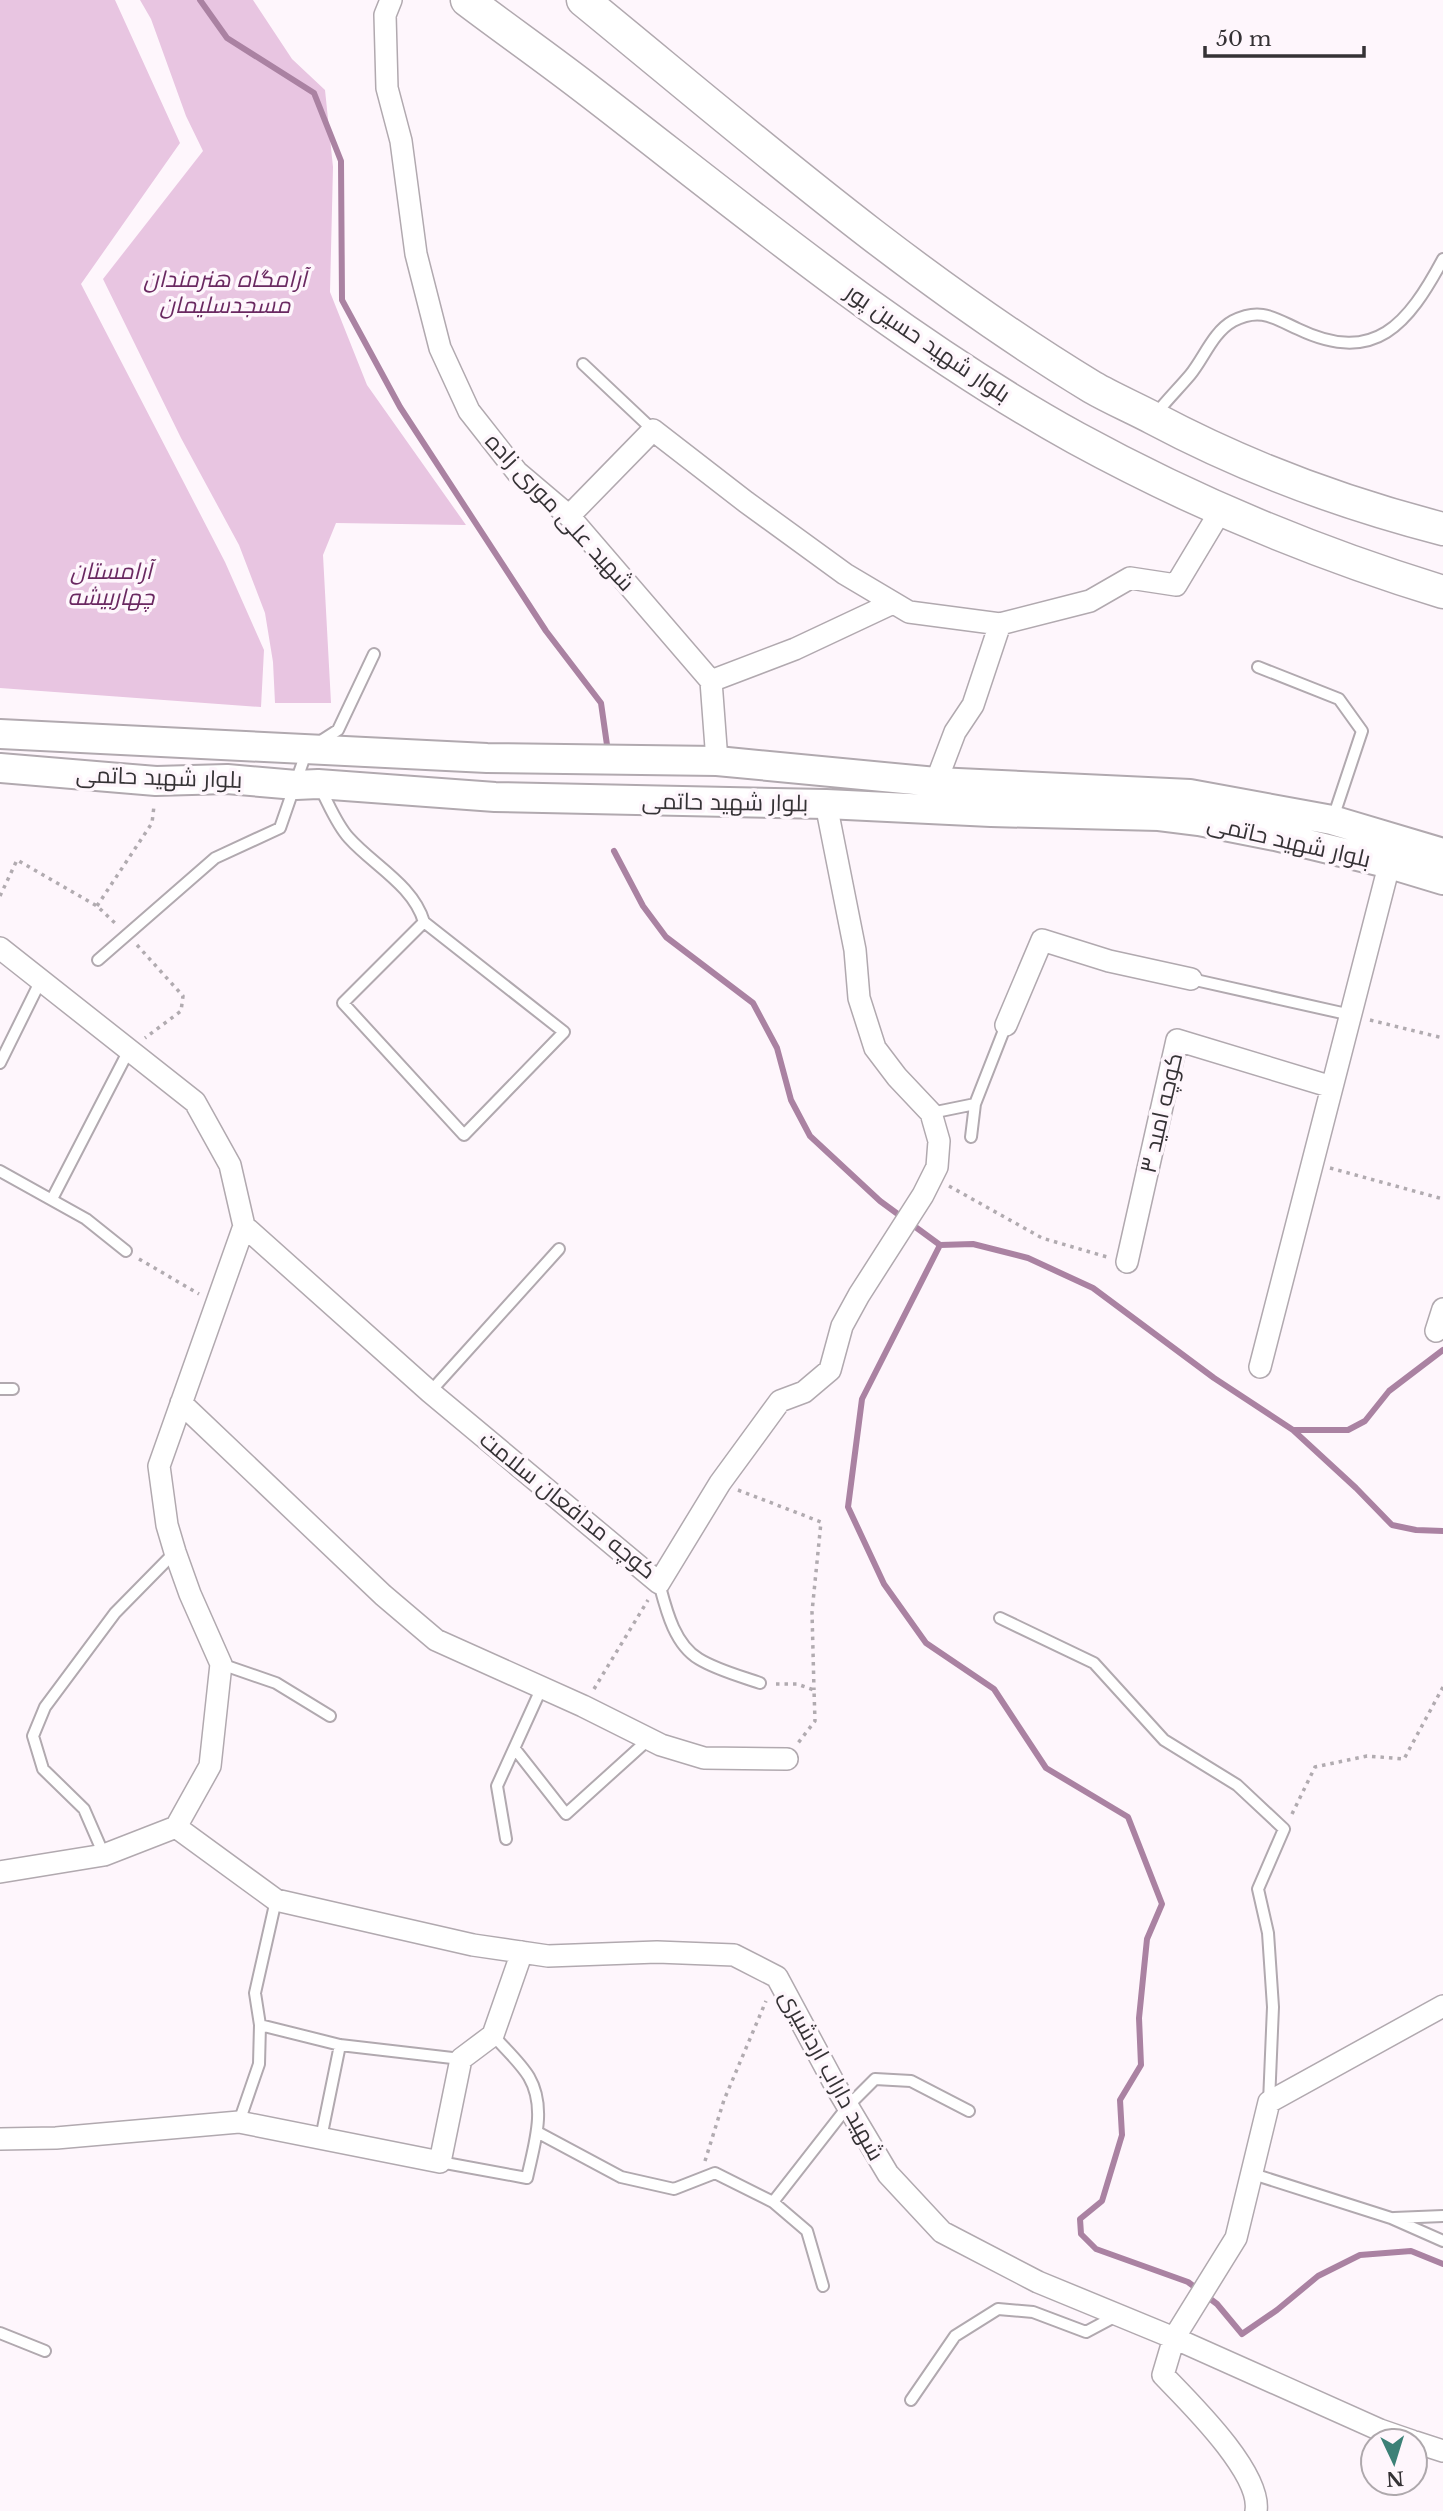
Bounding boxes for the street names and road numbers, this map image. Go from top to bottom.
street label: بلوار شهيد حسین پور [838,276,1016,409]
street label: شهید علی موری زاده [480,427,640,597]
street label: بلوار شهید حاتمی [75,760,243,794]
street label: بلوار شهید حاتمی [641,787,809,817]
street label: بلوار شهید حاتمی [1205,809,1373,873]
street label: کوچه امید ۳ [1134,1050,1189,1176]
street label: کوچه مدافعان سلامت [473,1425,662,1586]
street label: شهید داراب اردشیری [774,1985,890,2165]

